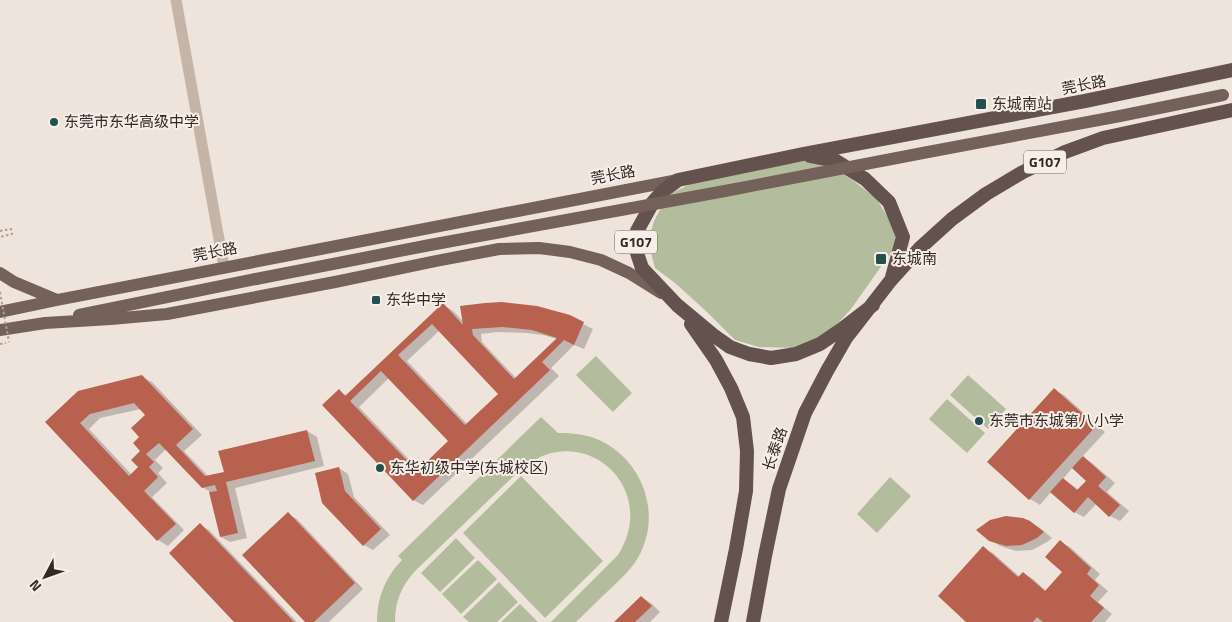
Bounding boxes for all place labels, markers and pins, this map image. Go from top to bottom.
place label: 东城南站 [992,92,1052,115]
marker: 东城南站 [974,97,988,111]
place label: 东莞市东华高级中学 [64,110,199,133]
marker: 东莞市东华高级中学 [48,116,60,128]
place label: 东城南 [892,247,937,270]
marker: 东城南 [874,252,888,266]
place label: 东华中学 [386,288,446,311]
marker: 东华中学 [370,294,382,306]
place label: 东莞市东城第八小学 [989,409,1124,432]
marker: 东莞市东城第八小学 [973,415,985,427]
place label: 东华初级中学(东城校区) [390,456,548,479]
marker: 东华初级中学(东城校区) [374,462,386,474]

